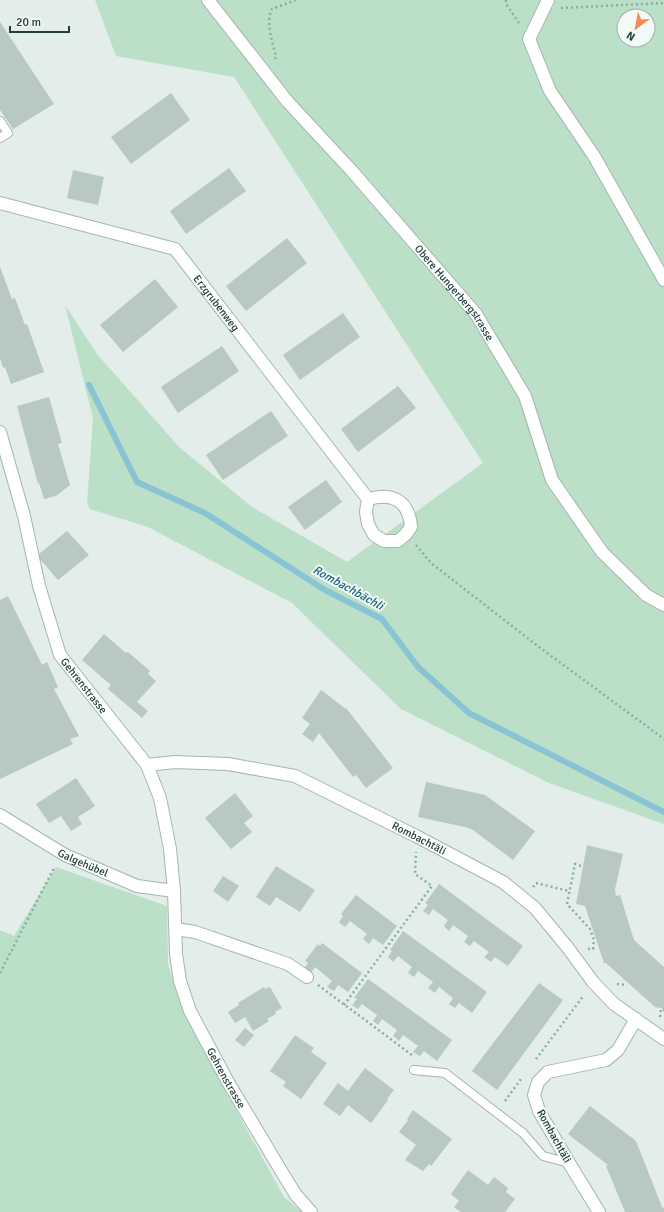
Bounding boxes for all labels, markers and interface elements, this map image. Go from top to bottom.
scale bar [10,8,69,34]
north arrow [616,8,656,48]
text: 20 m [16,15,41,30]
text: N [624,29,638,44]
street label: Obere Hungerbergstrasse [412,242,497,343]
street label: Erzgrubenweg [191,272,242,334]
water label: Rombachbächli [310,562,388,614]
street label: Gehrenstrasse [58,655,110,716]
street label: Rombachtäli [390,819,448,857]
street label: Galgehübel [55,846,110,879]
street label: Gehrenstrasse [204,1045,249,1110]
street label: Rombachtäli [534,1107,574,1165]

